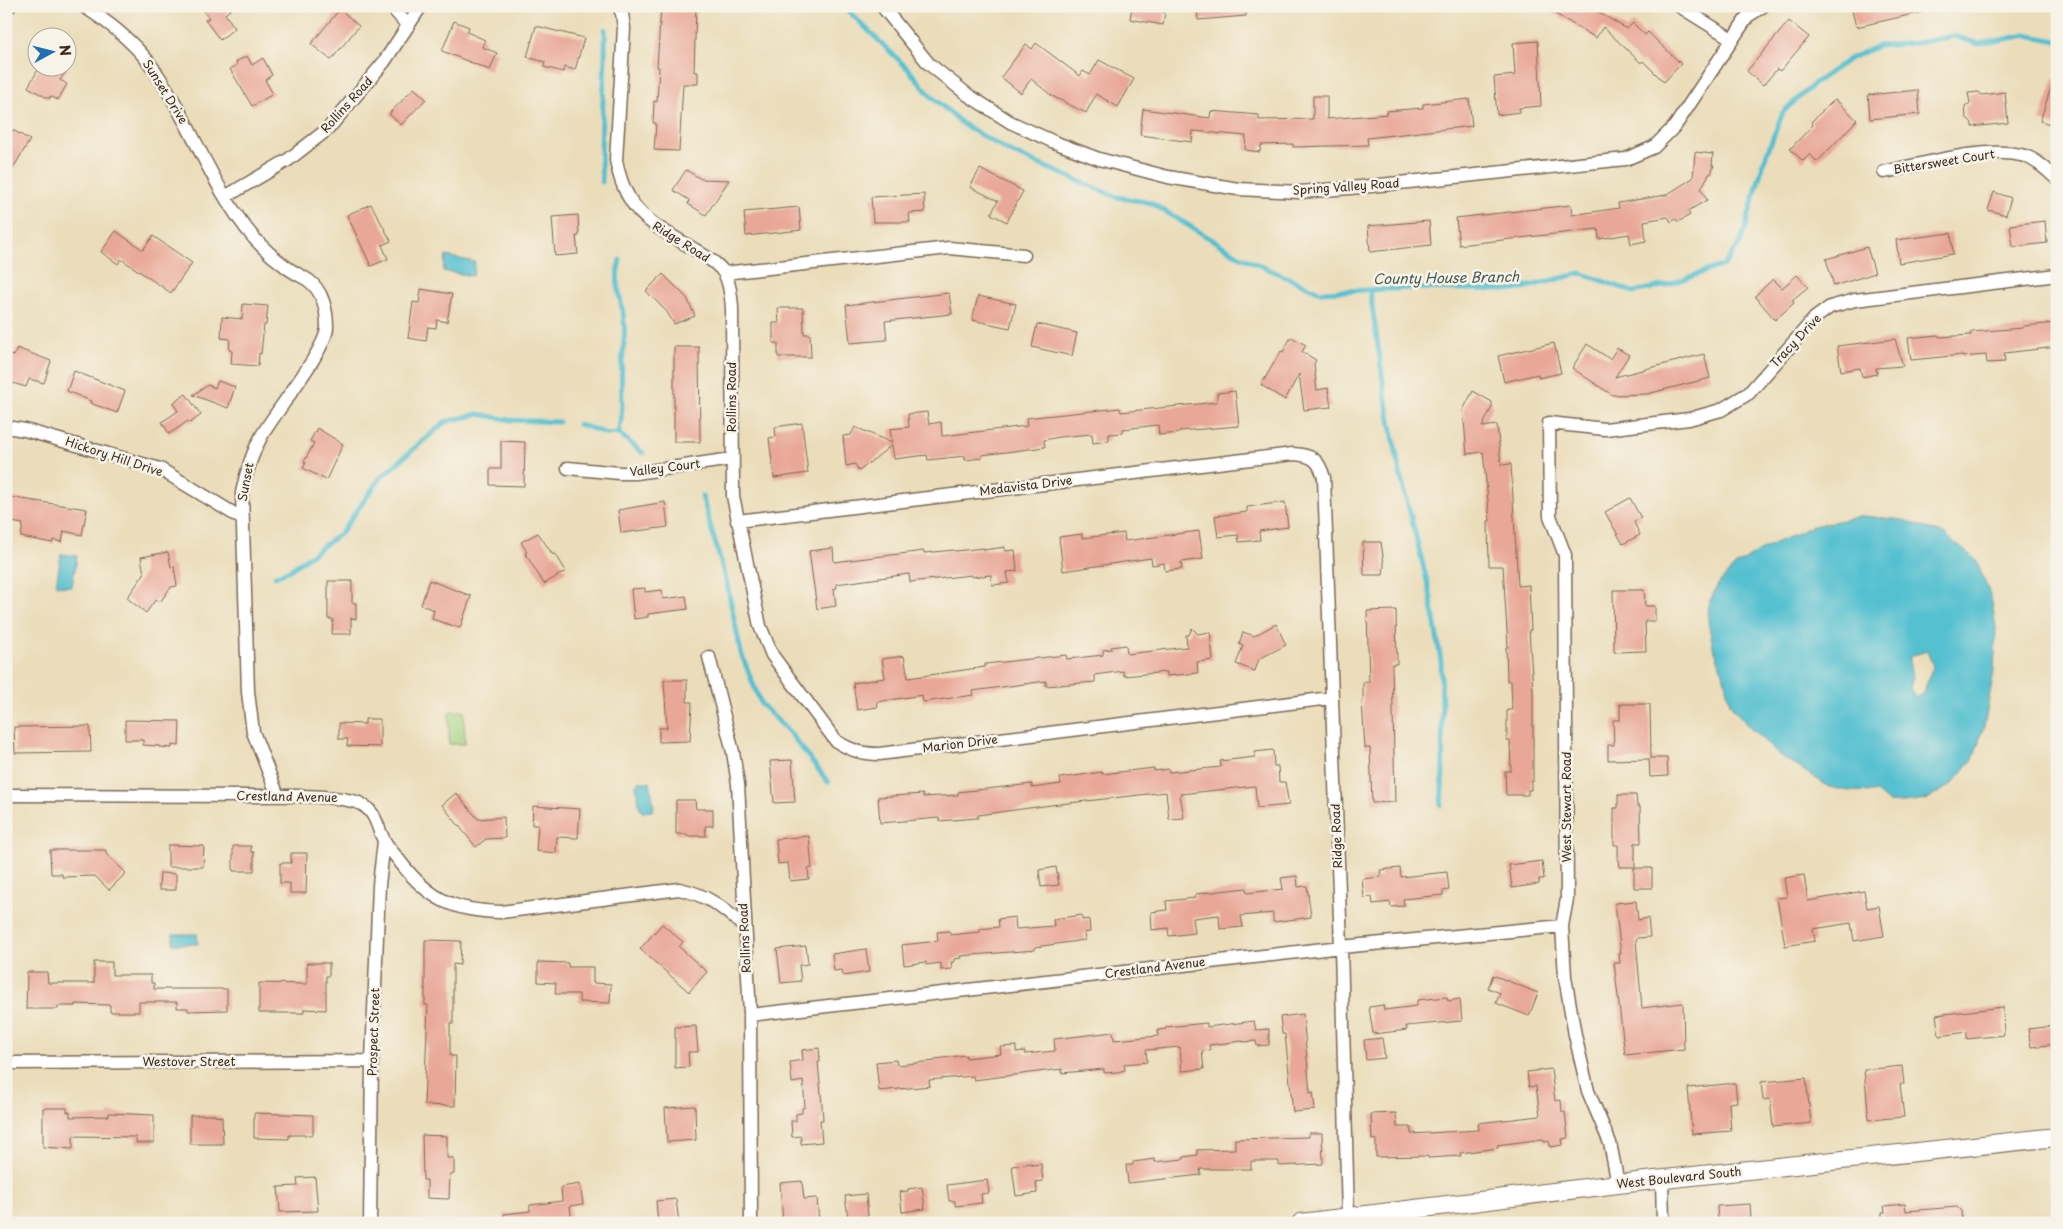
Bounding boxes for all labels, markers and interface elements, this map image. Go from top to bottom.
north arrow [28,28,78,78]
text: N [54,44,76,57]
street label: Sunset Drive [139,56,193,128]
street label: Rollins Road [316,72,376,136]
street label: Bittersweet Court [1892,144,1996,178]
street label: Spring Valley Road [1292,173,1400,199]
street label: Ridge Road [649,216,714,266]
water label: County House Branch [1373,266,1520,289]
street label: Tracy Drive [1766,309,1825,371]
street label: Rollins Road [722,362,740,432]
street label: Hickory Hill Drive [63,432,165,480]
street label: Valley Court [629,454,701,480]
street label: Sunset [232,461,258,503]
street label: Medavista Drive [978,470,1074,500]
street label: Marion Drive [921,729,999,757]
street label: West Stewart Road [1557,751,1575,863]
street label: Crestland Avenue [236,786,338,806]
street label: Ridge Road [1326,803,1346,869]
street label: Rollins Road [733,902,755,974]
street label: Crestland Avenue [1104,952,1207,982]
street label: Prospect Street [362,987,384,1077]
street label: Westover Street [143,1052,236,1070]
street label: West Boulevard South [1616,1161,1742,1193]

